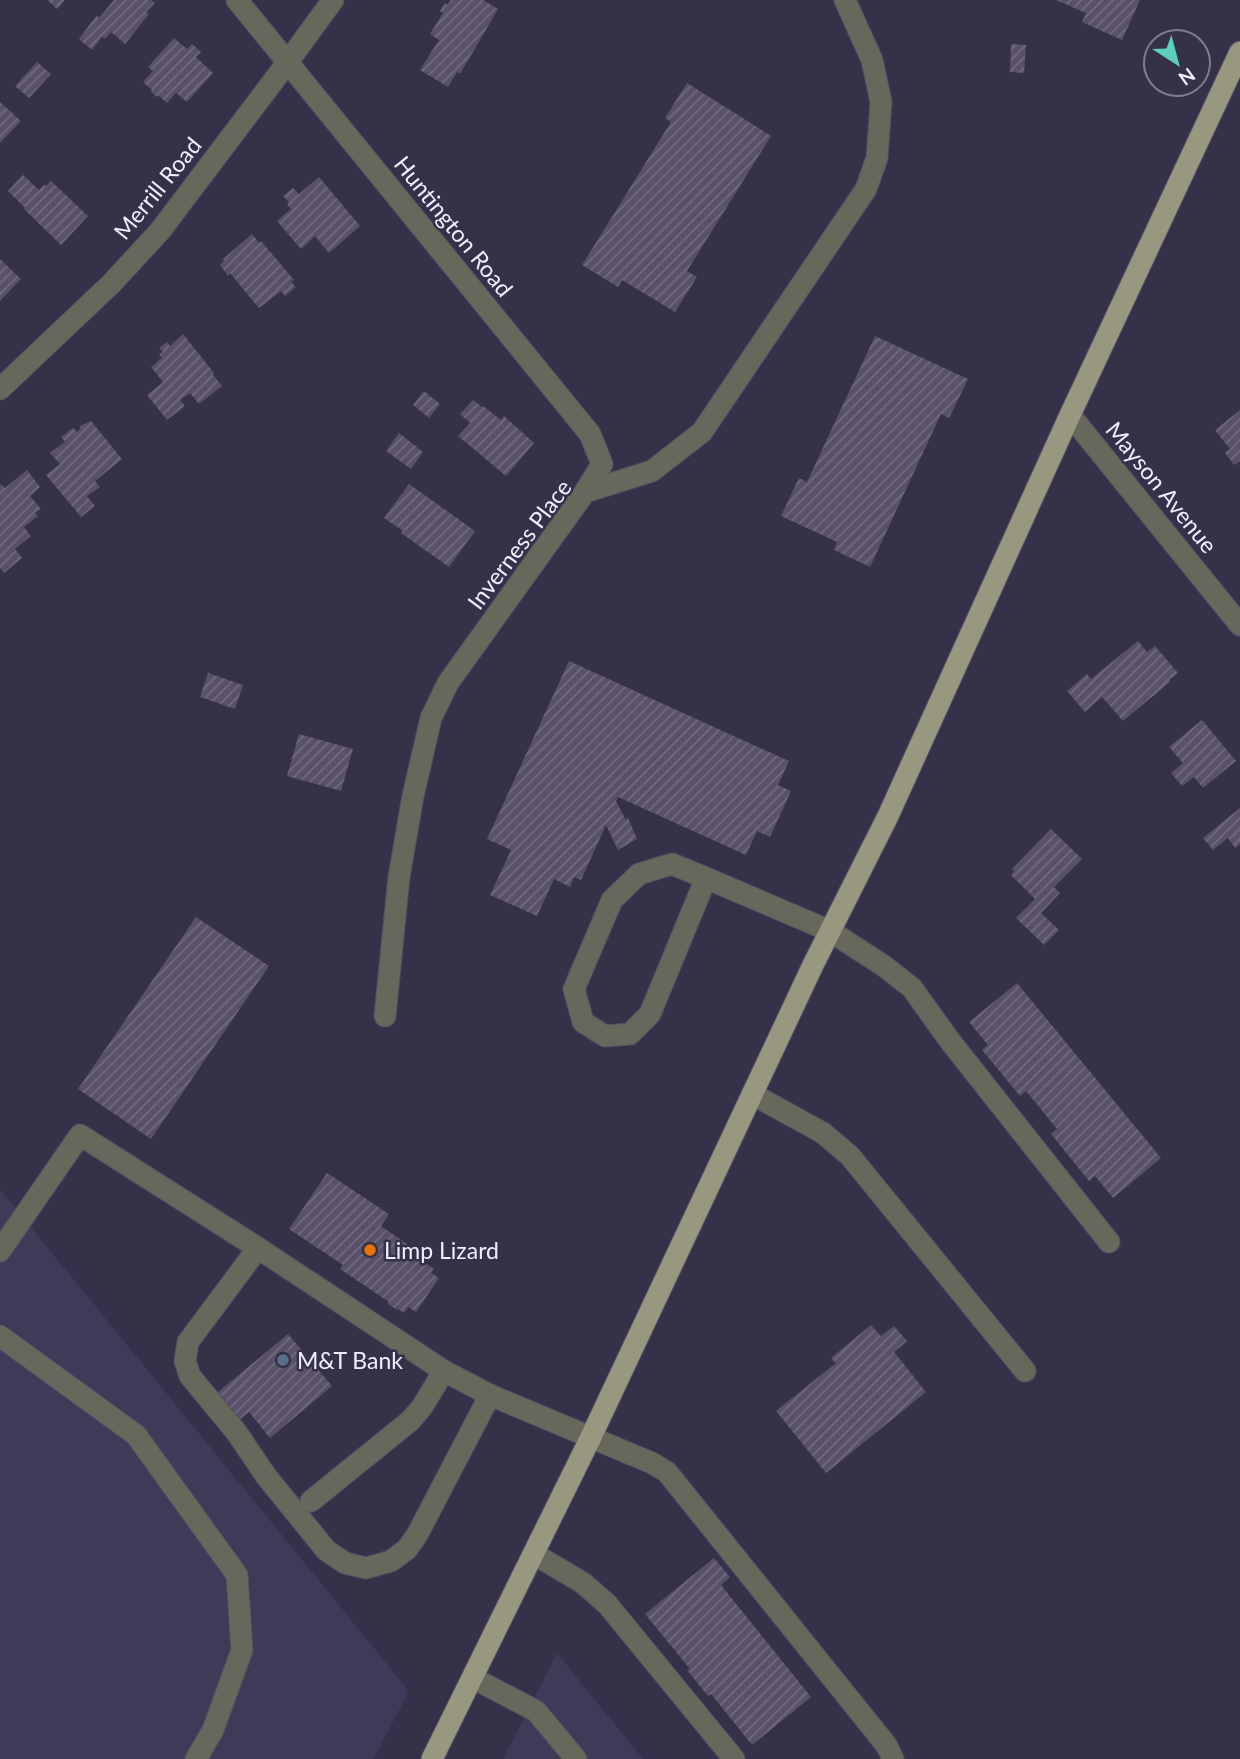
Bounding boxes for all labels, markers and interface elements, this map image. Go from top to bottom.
north arrow [1142,28,1212,98]
text: N [1175,64,1200,91]
street label: Merrill Road [107,131,207,245]
street label: Huntington Road [389,150,519,302]
street label: Mayson Avenue [1100,416,1224,558]
street label: Inverness Place [461,474,577,614]
place label: Limp Lizard [384,1236,499,1264]
marker: Limp Lizard [362,1242,378,1258]
place label: M&T Bank [297,1346,403,1374]
marker: M&T Bank [275,1352,291,1368]

